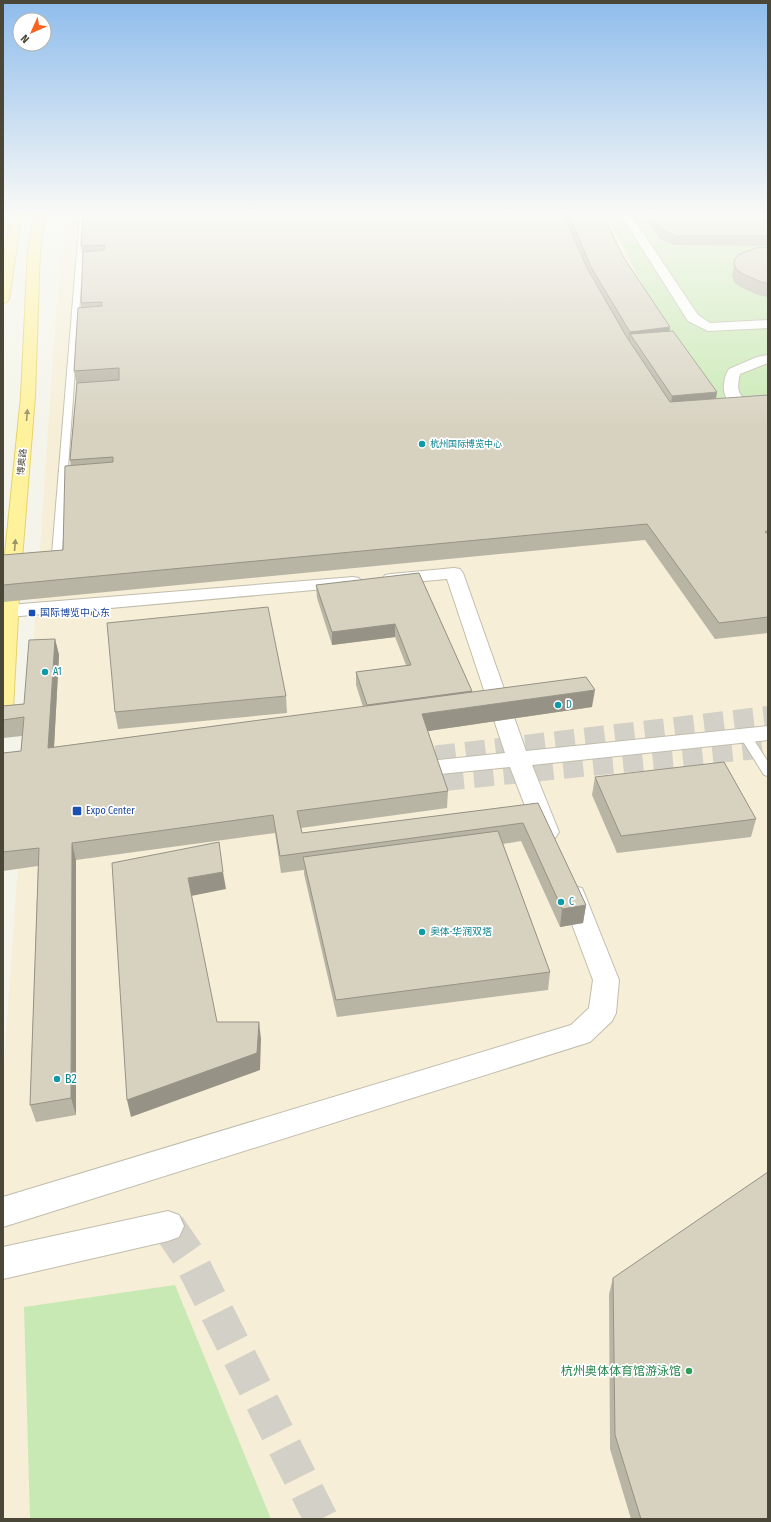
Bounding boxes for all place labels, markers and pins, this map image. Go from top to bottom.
place label: 杭州国际博览中心 [430,438,502,449]
marker: 杭州国际博览中心 [417,439,427,449]
place label: 国际博览中心东 [40,607,110,619]
marker: 国际博览中心东 [27,608,37,618]
place label: A1 [53,666,62,678]
marker: A1 [40,667,50,677]
place label: D [566,699,572,711]
marker: D [553,700,563,710]
marker: Expo Center [71,805,83,817]
place label: Expo Center [86,805,135,817]
place label: C [569,896,574,908]
marker: C [556,897,566,907]
place label: 奥体·华润双塔 [430,926,492,938]
marker: 奥体·华润双塔 [417,927,427,937]
place label: B2 [65,1072,77,1086]
marker: B2 [52,1074,62,1084]
place label: 杭州奥体体育馆游泳馆 [561,1364,681,1378]
marker: 杭州奥体体育馆游泳馆 [684,1366,694,1376]

